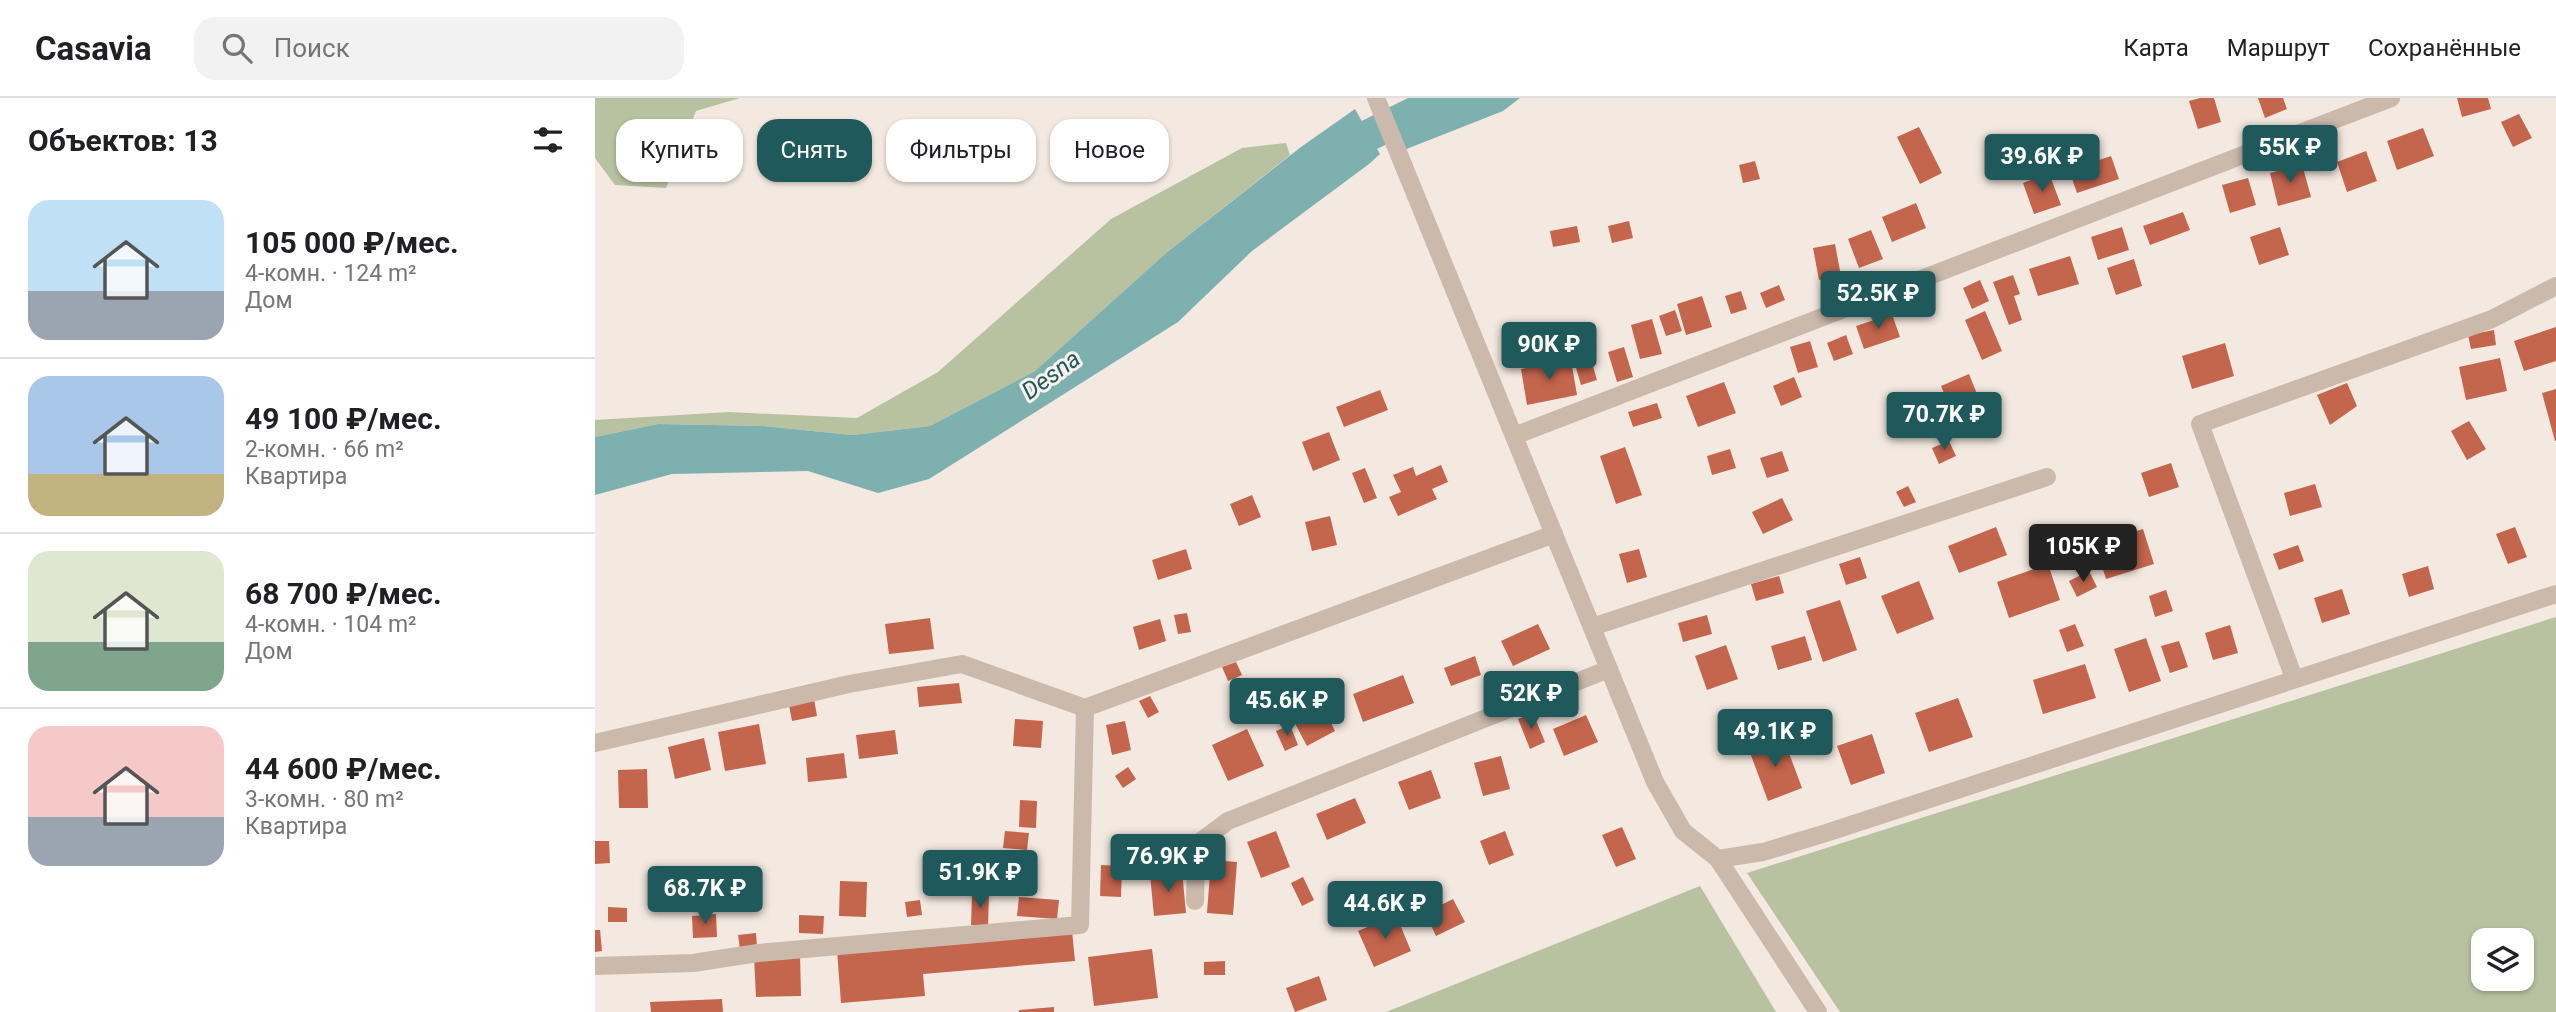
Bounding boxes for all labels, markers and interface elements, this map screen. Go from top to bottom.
search box [194,17,684,80]
text: Casavia [35,29,152,68]
icon: search [218,29,256,67]
text: Поиск [274,33,350,63]
text: Карта [2123,34,2189,62]
text: Маршрут [2227,34,2330,62]
text: Сохранённые [2368,34,2521,62]
chip: Купить [616,119,743,182]
chip: Снять [757,119,872,182]
chip: Фильтры [886,119,1036,182]
chip: Новое [1050,119,1169,182]
icon: filters [529,121,567,159]
text: Объектов: 13 [28,123,218,158]
pin: 55K ₽ [2241,126,2339,185]
pin: 39.6K ₽ [1977,134,2107,194]
text: 55K ₽ [2259,134,2321,161]
text: 39.6K ₽ [2001,143,2083,170]
text: 105 000 ₽/мес. [245,225,459,260]
icon: home [84,228,168,312]
text: 4-комн. · 124 m² [245,260,417,287]
pin: 52.5K ₽ [1813,272,1943,331]
text: 52.5K ₽ [1837,280,1919,307]
text: Дом [245,287,292,314]
pin: 90K ₽ [1500,322,1598,382]
text: 90K ₽ [1518,331,1580,358]
water label: Desna [1016,345,1086,405]
pin: 70.7K ₽ [1879,392,2009,452]
text: 49 100 ₽/мес. [245,401,442,436]
text: 70.7K ₽ [1903,401,1985,428]
icon: home [84,404,168,488]
text: 2-комн. · 66 m² [245,436,404,463]
text: Квартира [245,463,347,490]
pin: 105K ₽ [2026,524,2140,584]
text: 105K ₽ [2045,533,2121,560]
text: 68 700 ₽/мес. [245,576,442,611]
icon: home [84,579,168,663]
text: 4-комн. · 104 m² [245,611,417,638]
text: Дом [245,638,292,665]
pin: 52K ₽ [1482,672,1580,731]
pin: 45.6K ₽ [1222,678,1352,738]
text: 52K ₽ [1500,680,1562,707]
text: 45.6K ₽ [1246,687,1328,714]
pin: 49.1K ₽ [1710,710,1840,769]
text: 49.1K ₽ [1734,718,1816,745]
text: 44 600 ₽/мес. [245,751,442,786]
icon: home [84,754,168,838]
text: 3-комн. · 80 m² [245,786,404,813]
text: Квартира [245,813,347,840]
pin: 76.9K ₽ [1103,834,1233,894]
text: 76.9K ₽ [1127,843,1209,870]
pin: 51.9K ₽ [915,850,1045,910]
text: 51.9K ₽ [939,859,1021,886]
pin: 68.7K ₽ [640,866,770,926]
text: 68.7K ₽ [664,875,746,902]
pin: 44.6K ₽ [1320,882,1450,941]
text: 44.6K ₽ [1344,890,1426,917]
map controls [2471,928,2534,991]
button: layers [2471,928,2534,991]

